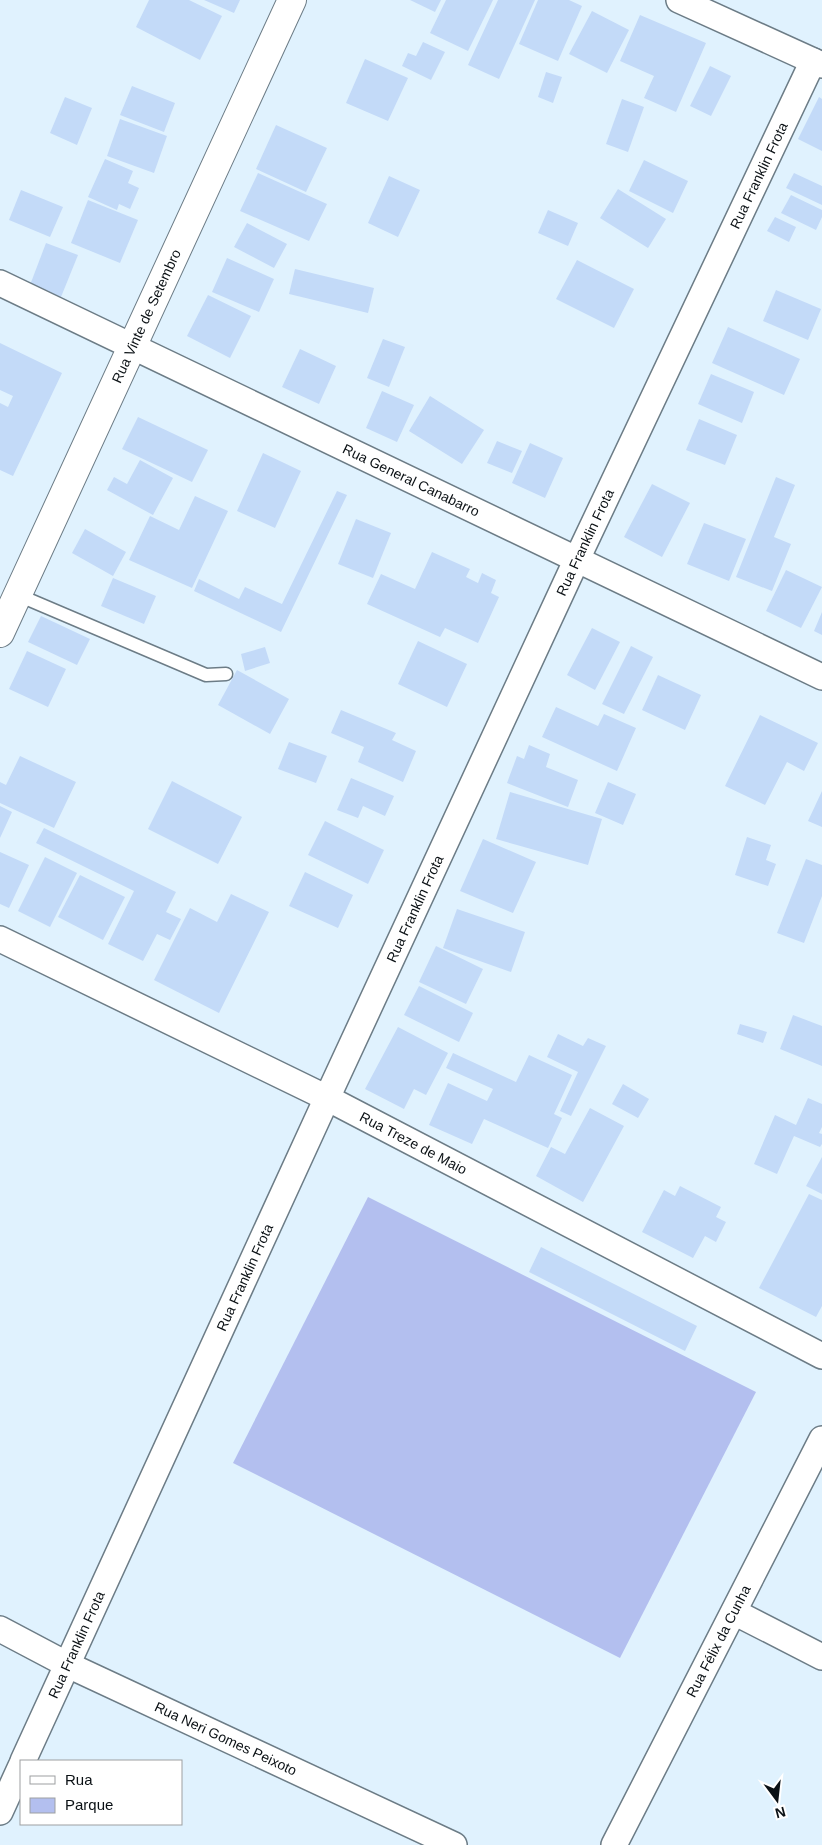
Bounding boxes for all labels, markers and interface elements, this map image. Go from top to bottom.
street label: Rua Franklin Frota [727,119,791,231]
street label: Rua Vinte de Setembro [108,247,184,385]
street label: Rua General Canabarro [340,441,482,520]
street label: Rua Franklin Frota [553,486,617,598]
street label: Rua Franklin Frota [383,853,447,965]
street label: Rua Treze de Maio [357,1109,470,1178]
street label: Rua Franklin Frota [213,1221,276,1334]
street label: Rua Félix da Cunha [683,1582,754,1700]
street label: Rua Franklin Frota [45,1588,108,1701]
street label: Rua Neri Gomes Peixoto [152,1699,300,1779]
legend [20,1760,182,1825]
text: Rua [65,1771,93,1788]
north arrow [752,1775,802,1825]
text: Parque [65,1796,113,1813]
text: N [773,1804,787,1822]

